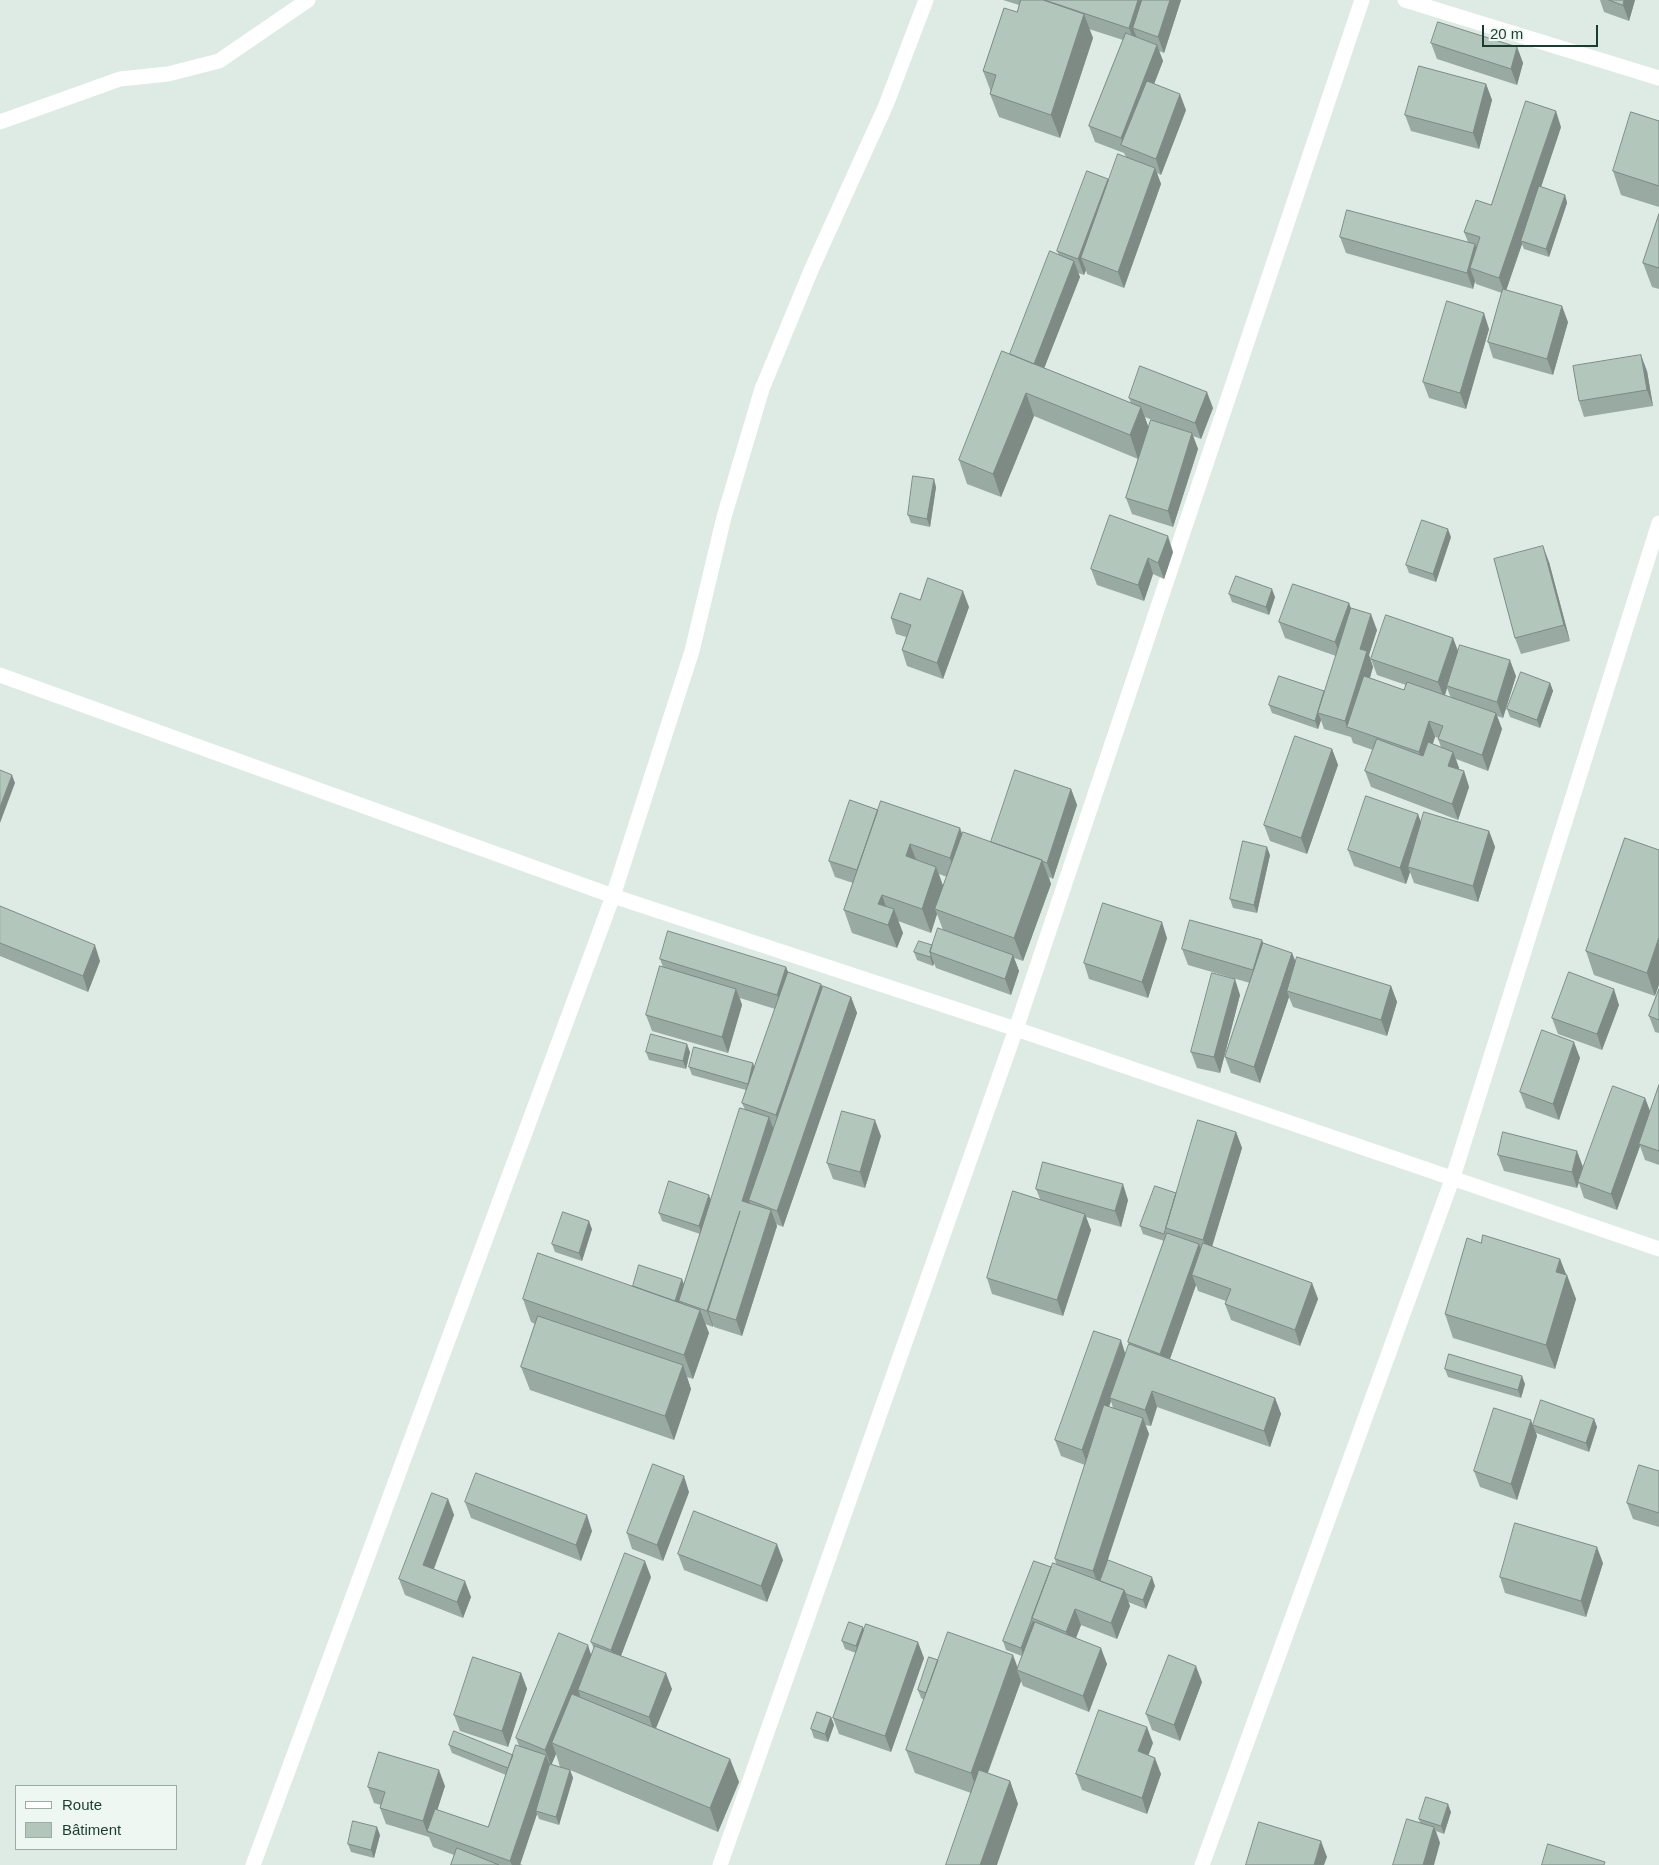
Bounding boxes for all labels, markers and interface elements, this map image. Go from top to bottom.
scale bar [1484,15,1600,47]
text: 20 m [1490,25,1523,42]
legend [15,1785,178,1850]
text: Route [62,1796,102,1813]
text: Bâtiment [62,1821,121,1838]

